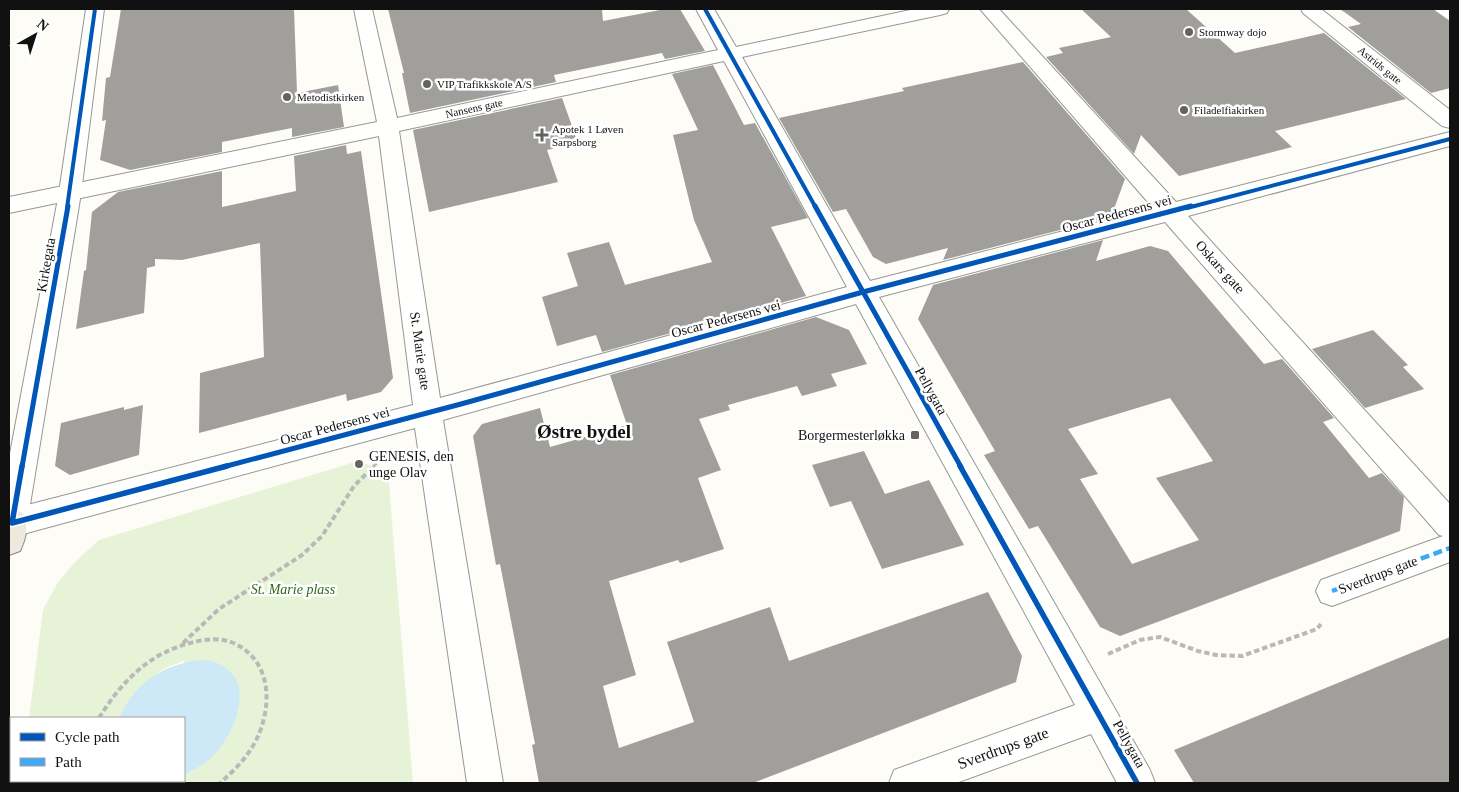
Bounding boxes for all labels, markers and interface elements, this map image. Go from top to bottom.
north arrow [10,10,60,60]
text: N [34,16,52,34]
marker: Stormway dojo [1183,26,1195,38]
place label: Stormway dojo [1199,26,1267,38]
street label: Astrids gate [1356,44,1404,86]
marker: VIP Trafikkskole A/S [421,78,433,90]
place label: VIP Trafikkskole A/S [437,78,532,90]
marker: Metodistkirken [281,91,293,103]
place label: Metodistkirken [297,91,365,103]
street label: Nansens gate [444,96,504,120]
marker: Filadelfiakirken [1178,104,1190,116]
place label: Filadelfiakirken [1194,104,1265,116]
place label: Apotek 1 Løven Sarpsborg [552,123,624,148]
marker: Apotek 1 Løven Sarpsborg [536,129,548,141]
street label: Oscar Pedersens vei [1061,192,1173,236]
street label: Kirkegata [34,236,58,293]
street label: Oskars gate [1192,238,1248,296]
street label: Oscar Pedersens vei [670,297,782,341]
street label: St. Marie gate [407,311,433,391]
street label: Pellygata [912,365,951,418]
street label: Oscar Pedersens vei [279,404,391,448]
district label: Østre bydel [537,421,631,442]
place label: Borgermesterløkka [798,428,906,443]
marker: Borgermesterløkka [909,429,921,441]
place label: GENESIS, den unge Olav [369,449,454,480]
marker: GENESIS, den unge Olav [353,458,365,470]
street label: Sverdrups gate [1336,553,1420,597]
park label: St. Marie plass [251,582,336,597]
legend [10,717,185,782]
street label: Pellygata [1110,718,1149,771]
street label: Sverdrups gate [955,724,1051,773]
text: Cycle path [55,729,120,745]
text: Path [55,754,82,770]

